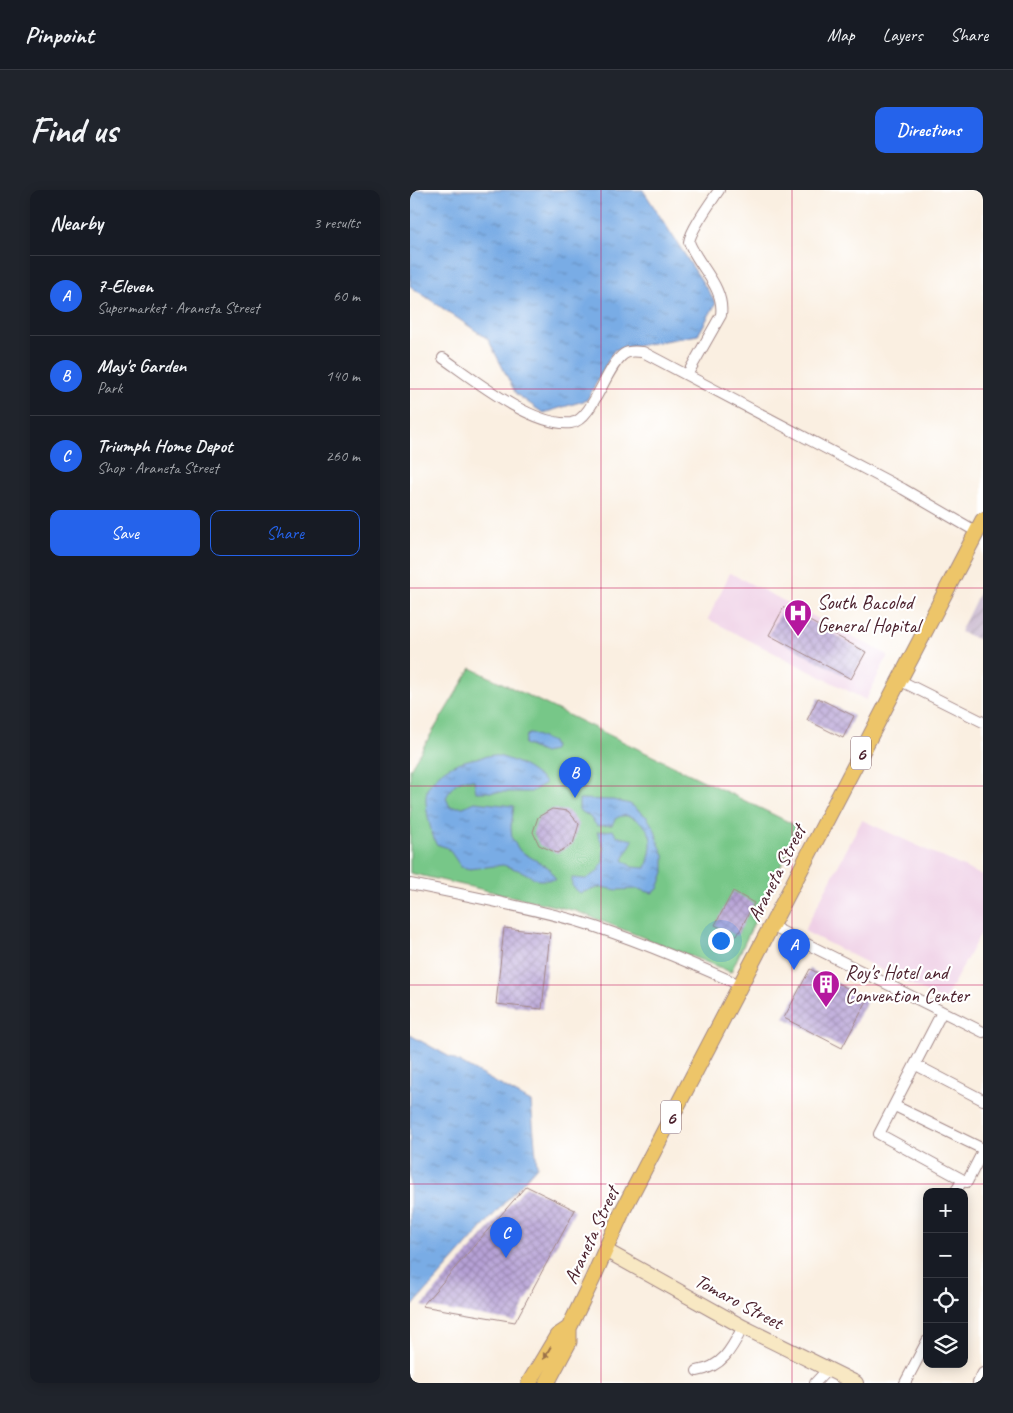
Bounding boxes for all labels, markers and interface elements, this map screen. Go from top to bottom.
text: Pinpoint [25,20,94,50]
text: Map [827,24,855,46]
text: Layers [883,24,922,46]
text: Share [950,24,988,46]
button: Directions [875,107,983,153]
text: Find us [30,108,117,153]
text: Nearby [50,210,103,236]
text: 3 results [313,213,360,233]
text: 7-Eleven [97,274,153,298]
text: A [62,286,70,306]
text: 60 m [333,286,360,306]
text: Supermarket · Araneta Street [97,298,259,318]
text: May's Garden [97,354,186,378]
text: B [62,366,70,386]
text: 140 m [326,366,360,386]
text: Park [97,378,122,398]
text: Triumph Home Depot [97,434,232,458]
text: C [62,446,70,466]
text: 260 m [326,446,360,466]
text: Shop · Araneta Street [97,458,218,478]
button: Save [50,510,200,556]
button: Share [210,510,360,556]
place label: South Bacolod General Hopital [817,590,924,638]
hospital icon: South Bacolod General Hopital [783,598,813,637]
road number: 6 [851,736,871,770]
pin: B [559,757,591,798]
street label: Araneta Street [742,818,813,925]
your location [708,928,734,954]
pin: A [778,929,810,970]
place label: Roy's Hotel and Convention Center [845,960,971,1008]
building icon: Roy's Hotel and Convention Center [811,969,841,1008]
road number: 6 [661,1100,681,1134]
street label: Araneta Street [558,1180,626,1288]
map controls [923,1188,968,1368]
button: + [923,1188,968,1233]
pin: C [490,1217,522,1258]
button: − [923,1233,968,1278]
street label: Tomaro Street [691,1268,789,1336]
button: locate [923,1278,968,1323]
button: layers [923,1323,968,1368]
one-way arrow [542,1347,551,1360]

